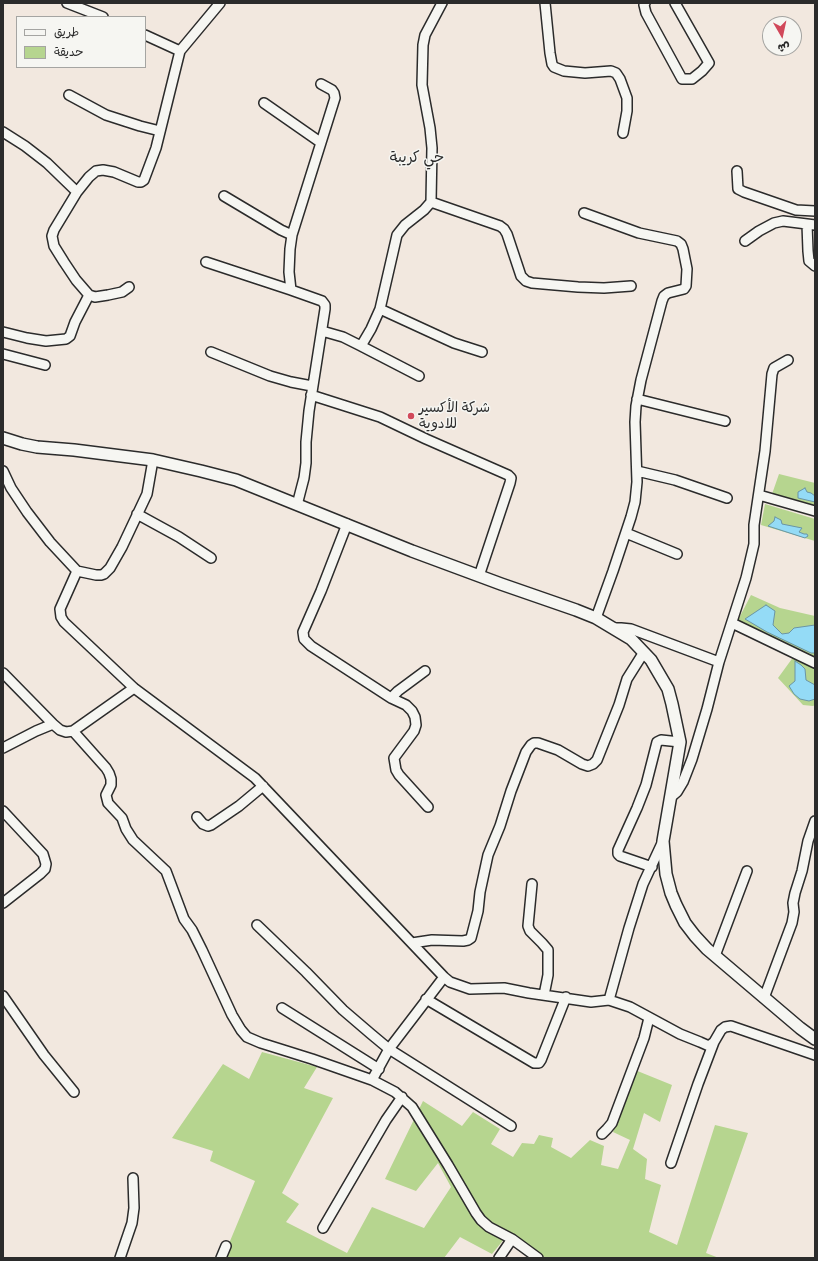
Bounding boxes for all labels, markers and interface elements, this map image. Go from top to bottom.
legend [16,16,146,68]
north arrow [762,16,802,56]
text: طريق [54,21,79,43]
text: ش [776,37,791,58]
text: حديقة [54,41,83,63]
district label: حي كريبة [390,149,444,167]
place label: شركة الأكسير للادوية [419,400,490,432]
marker: شركة الأكسير للادوية [406,411,416,421]

